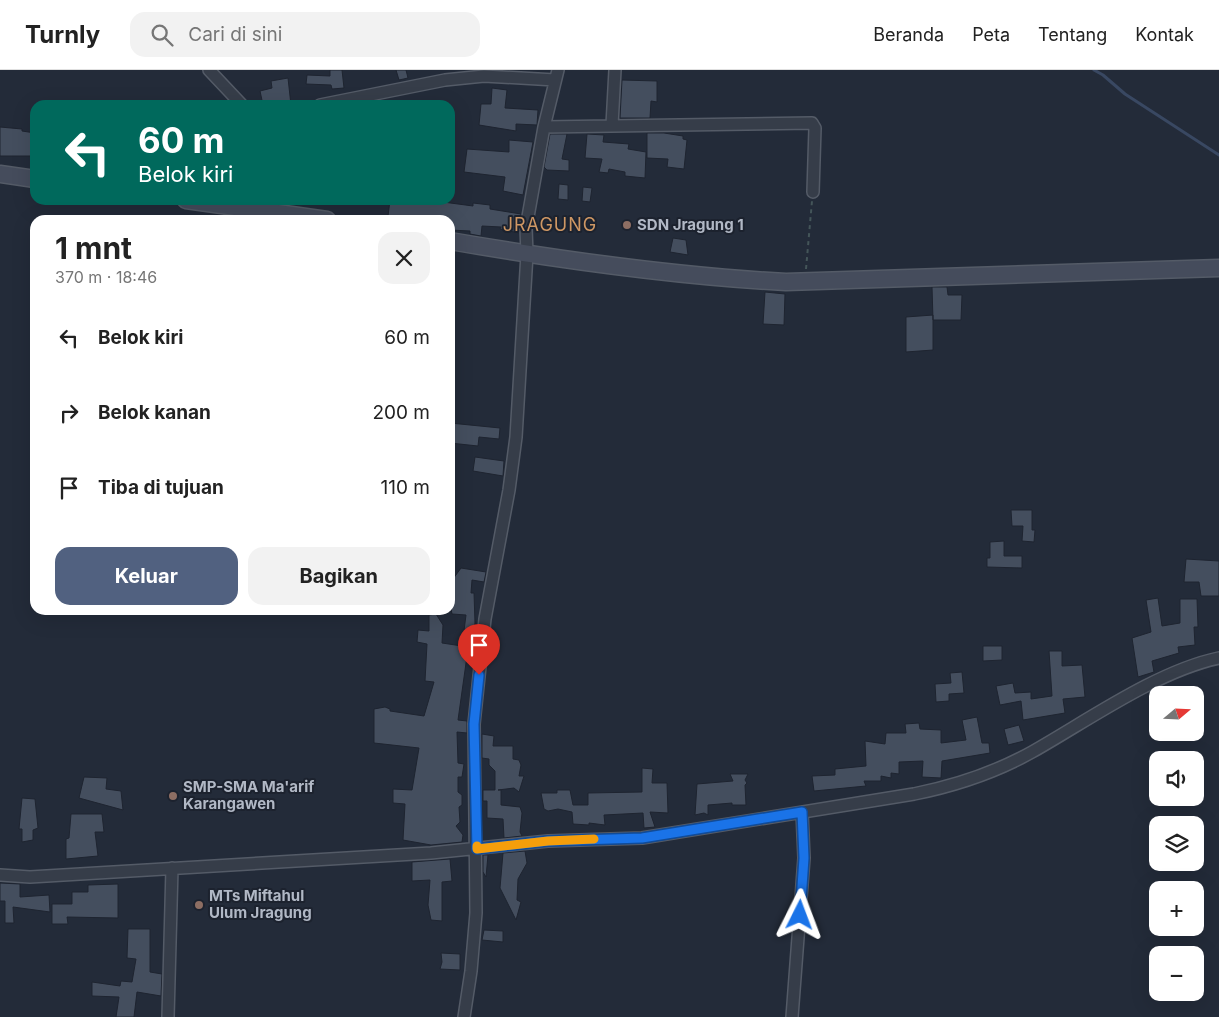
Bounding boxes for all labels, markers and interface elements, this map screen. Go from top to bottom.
search box [130,12,480,57]
text: Turnly [25,20,100,49]
icon: search [148,21,176,49]
text: Cari di sini [188,23,282,46]
text: Beranda [873,24,944,45]
text: Peta [972,24,1010,45]
text: Tentang [1038,24,1107,45]
text: Kontak [1135,24,1194,45]
text: 60 m [138,119,225,161]
icon: left [55,120,120,185]
text: Belok kiri [138,161,233,187]
district label: JRAGUNG [503,214,597,235]
place label: SDN Jragung 1 [637,215,744,234]
marker: SDN Jragung 1 [621,219,633,231]
text: 1 mnt [55,230,132,266]
button: close [378,232,430,284]
text: 370 m · 18:46 [55,267,157,287]
icon: left [55,324,83,352]
text: Belok kiri [98,326,183,349]
text: 60 m [384,326,430,349]
icon: right [55,399,83,427]
text: Belok kanan [98,401,211,424]
text: 200 m [372,401,430,424]
icon: arrive [55,474,83,502]
text: Tiba di tujuan [98,476,224,499]
text: 110 m [381,476,430,499]
button: Keluar [55,547,238,605]
button: Bagikan [248,547,430,605]
pin [458,624,500,675]
icon: arrive [465,631,493,659]
north arrow [1149,686,1204,741]
map controls [1149,686,1204,1001]
button: sound [1149,751,1204,806]
place label: SMP-SMA Ma'arif Karangawen [183,777,314,813]
marker: SMP-SMA Ma'arif Karangawen [167,790,179,802]
button: layers [1149,816,1204,871]
button: + [1149,881,1204,936]
place label: MTs Miftahul Ulum Jragung [209,886,312,922]
position arrow [773,888,825,940]
marker: MTs Miftahul Ulum Jragung [193,899,205,911]
button: − [1149,946,1204,1001]

